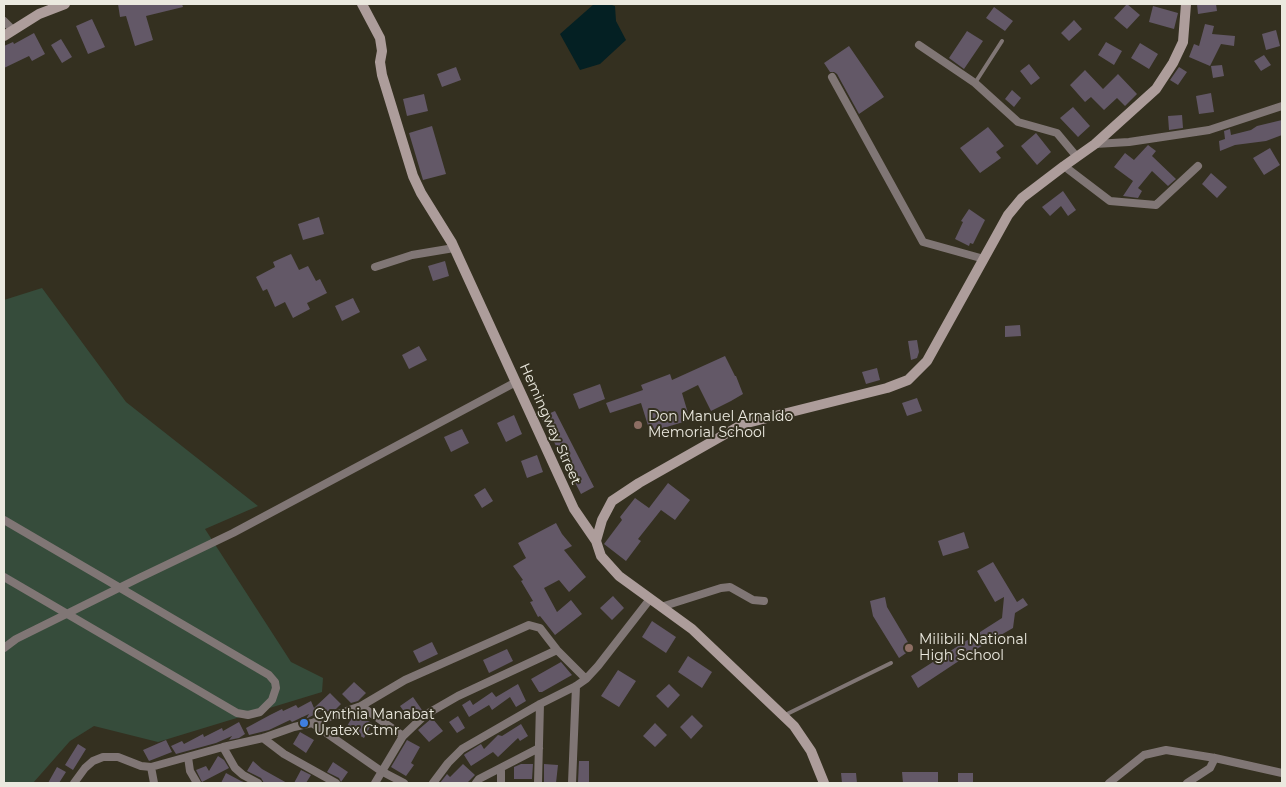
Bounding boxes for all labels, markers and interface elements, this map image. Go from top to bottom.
street label: Hemingway Street [516,361,584,487]
place label: Don Manuel Arnaldo Memorial School [648,409,793,442]
marker: Don Manuel Arnaldo Memorial School [632,419,644,431]
place label: Milibili National High School [919,632,1027,664]
marker: Milibili National High School [903,642,915,654]
place label: Cynthia Manabat Uratex Ctmr [314,707,435,740]
marker: Cynthia Manabat Uratex Ctmr [298,717,310,729]

